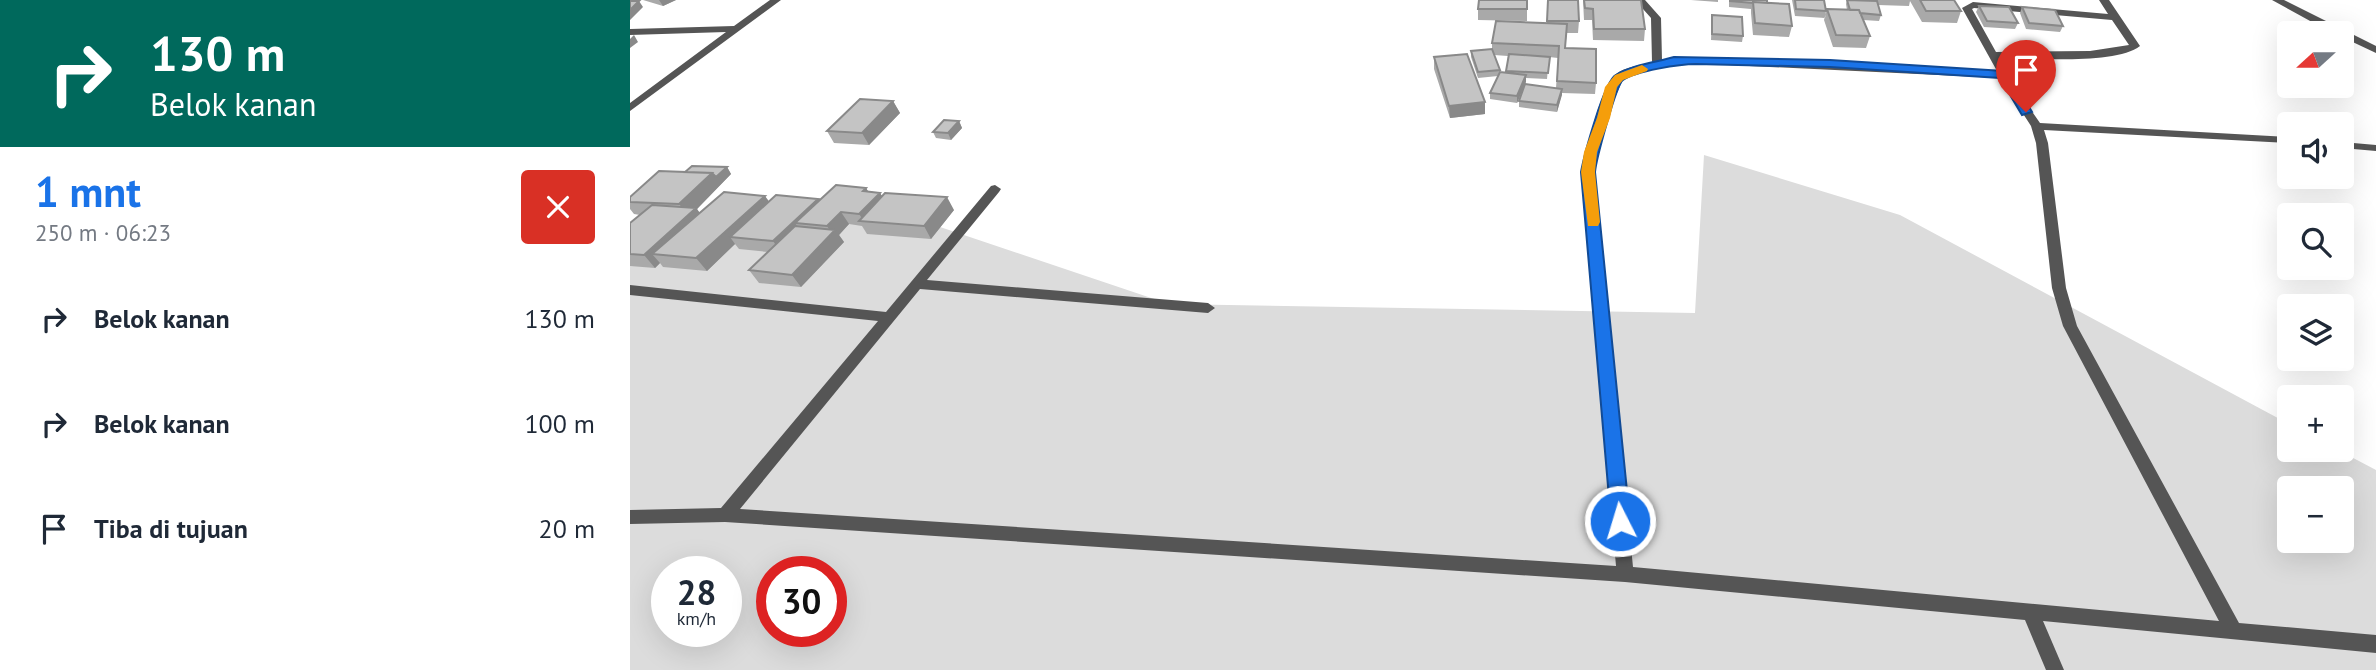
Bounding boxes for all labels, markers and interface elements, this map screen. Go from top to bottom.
text: 130 m [150,21,285,85]
north arrow [2277,21,2354,98]
map controls [2277,21,2354,553]
icon: right [35,28,126,119]
pin [1996,40,2056,112]
icon: arrive [2007,51,2045,89]
text: Belok kanan [150,83,316,125]
button: sound [2277,112,2354,189]
text: 1 mnt [35,164,141,219]
button: close [521,170,595,244]
button: search [2277,203,2354,280]
text: 250 m · 06:23 [35,218,171,247]
button: layers [2277,294,2354,371]
icon: right [35,300,73,338]
text: Belok kanan [94,302,230,335]
text: 130 m [524,302,595,335]
button: + [2277,385,2354,462]
icon: right [35,405,73,443]
text: Belok kanan [94,407,230,440]
text: 100 m [524,407,595,440]
button: − [2277,476,2354,553]
position arrow [1583,484,1657,558]
icon: arrive [35,510,73,548]
text: Tiba di tujuan [94,512,248,545]
text: 20 m [539,512,595,545]
speed limit sign: 30 [756,556,847,647]
text: 28 [677,569,716,615]
text: km/h [677,607,716,630]

